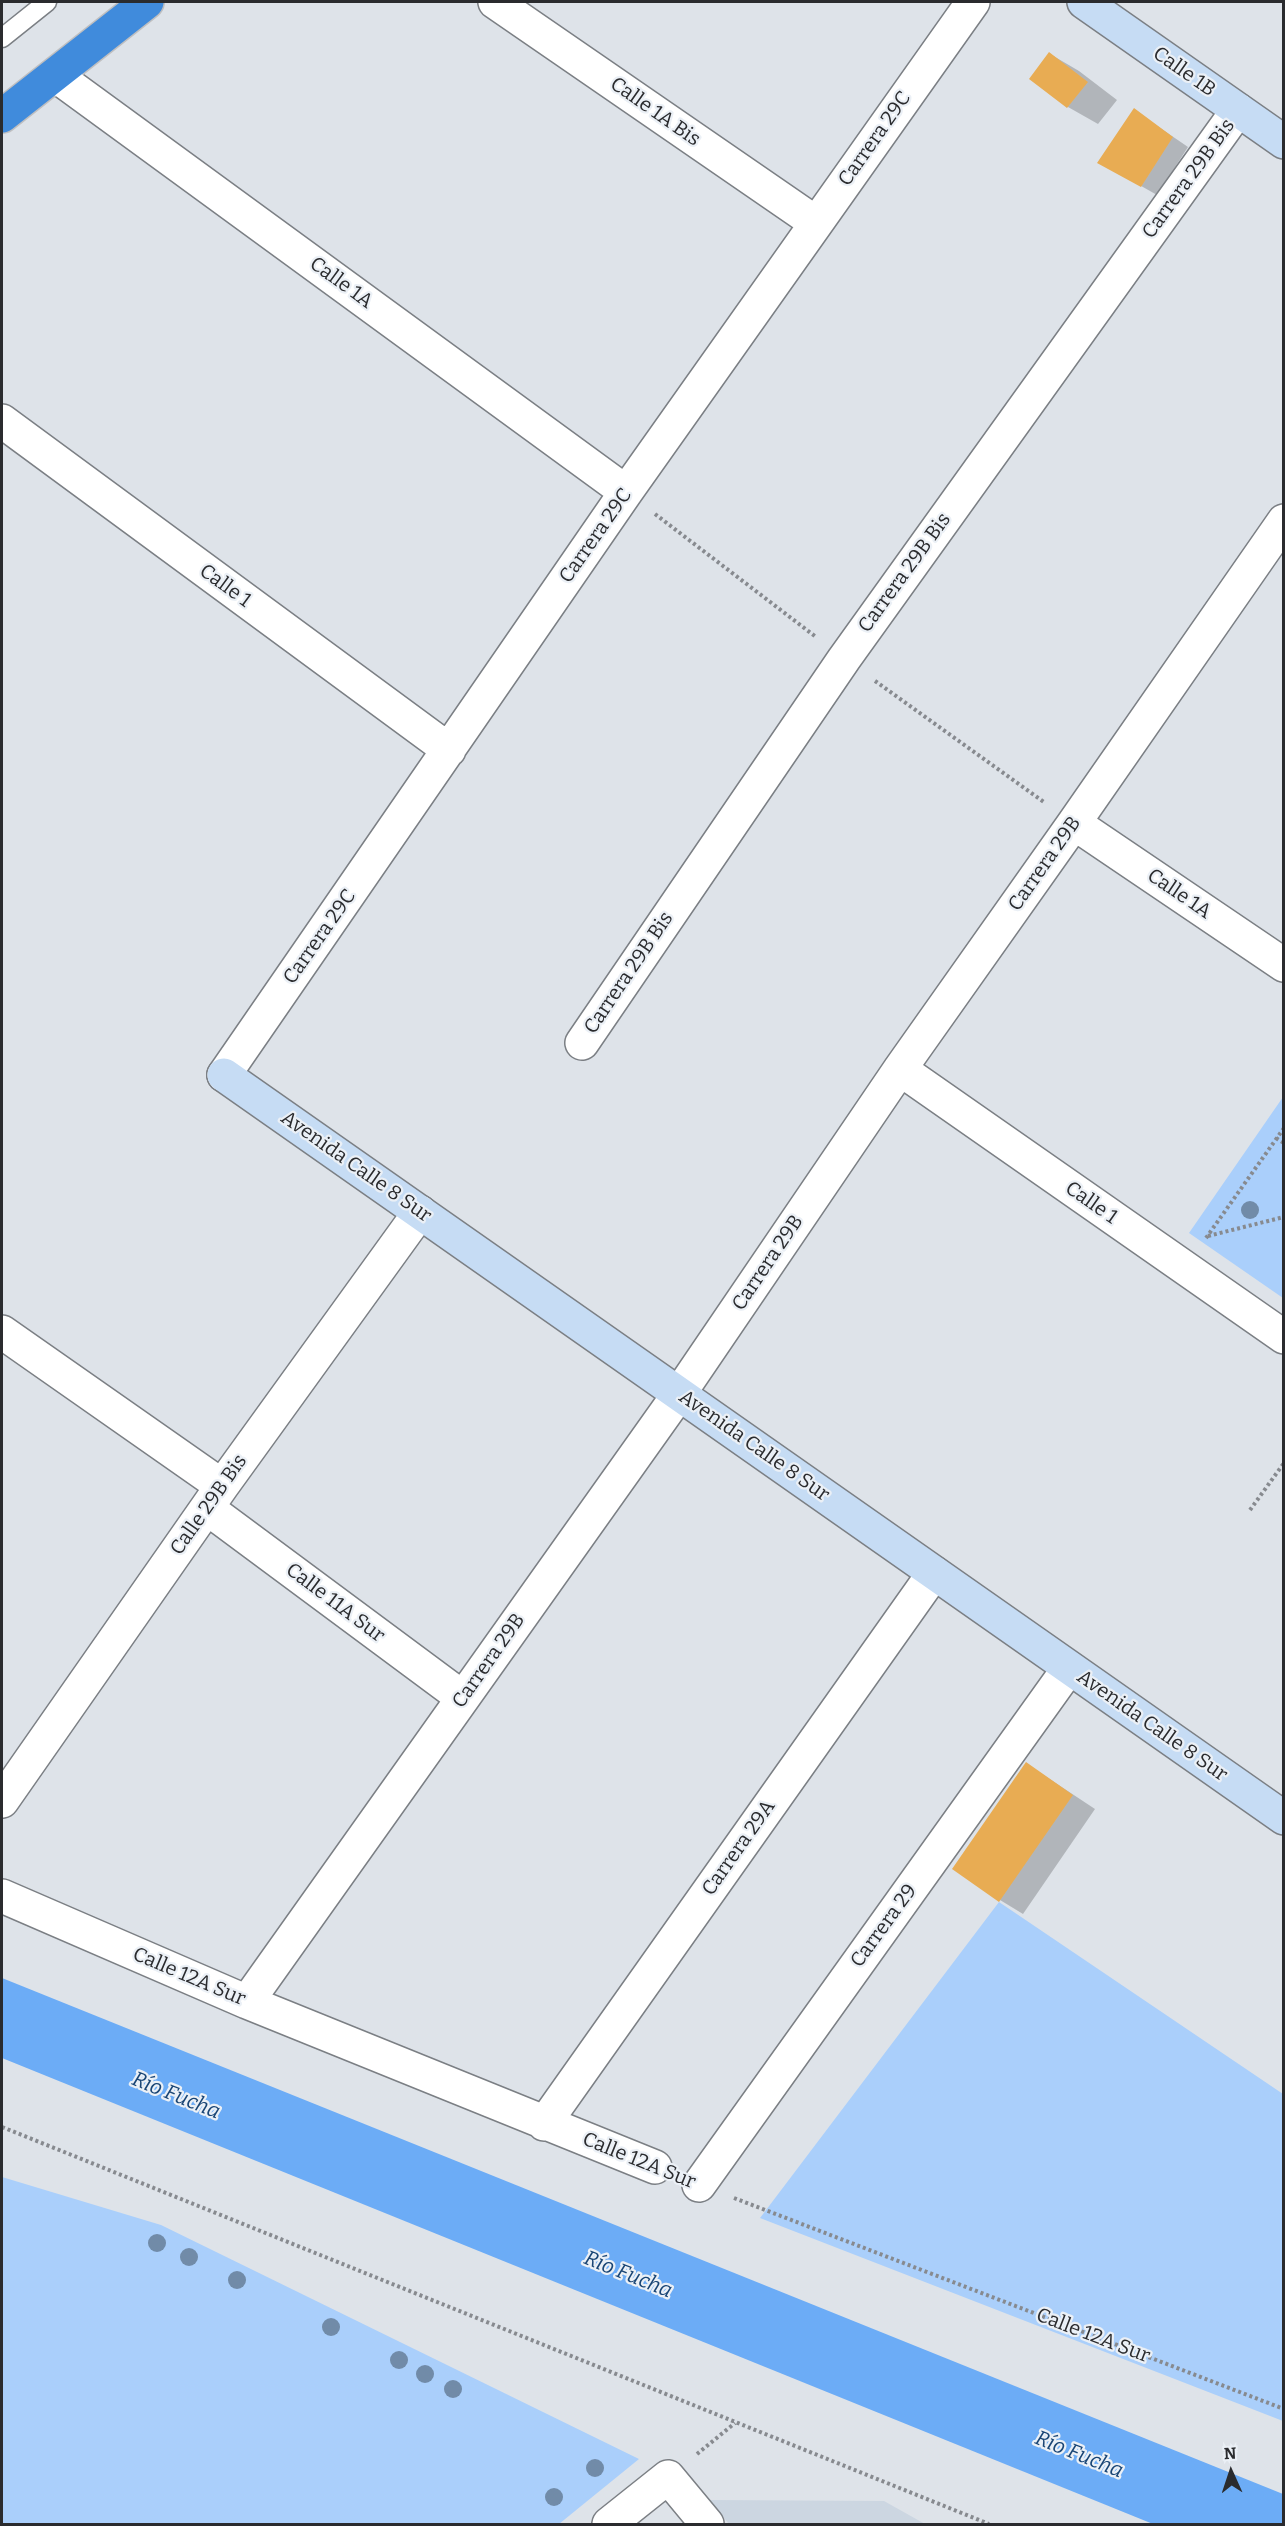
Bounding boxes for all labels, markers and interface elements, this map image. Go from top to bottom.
street label: Calle 1B [1148,42,1220,102]
street label: Calle 1A Bis [605,72,705,152]
street label: Carrera 29C [834,87,916,191]
street label: Carrera 29B Bis [1138,115,1240,243]
street label: Calle 1A [305,252,377,314]
street label: Carrera 29C [555,484,637,588]
street label: Carrera 29B Bis [854,509,956,637]
street label: Calle 1 [194,559,256,613]
street label: Carrera 29B [1004,812,1086,916]
street label: Calle 1A [1142,864,1216,924]
street label: Carrera 29C [279,885,361,989]
street label: Carrera 29B Bis [579,907,679,1039]
street label: Avenida Calle 8 Sur [276,1106,436,1228]
street label: Calle 1 [1060,1177,1122,1229]
street label: Carrera 29B [727,1211,809,1315]
street label: Avenida Calle 8 Sur [674,1385,834,1507]
street label: Calle 29B Bis [165,1450,253,1560]
street label: Calle 11A Sur [281,1558,389,1648]
street label: Carrera 29B [448,1609,530,1713]
street label: Avenida Calle 8 Sur [1072,1665,1232,1787]
street label: Carrera 29A [697,1796,781,1900]
street label: Carrera 29 [846,1880,922,1972]
street label: Calle 12A Sur [129,1943,249,2011]
water label: Río Fucha [128,2067,224,2125]
street label: Calle 12A Sur [579,2127,699,2195]
water label: Río Fucha [580,2246,676,2304]
street label: Calle 12A Sur [1033,2303,1153,2369]
water label: Río Fucha [1031,2426,1127,2484]
north arrow [1201,2442,1261,2502]
text: N [1223,2444,1237,2463]

